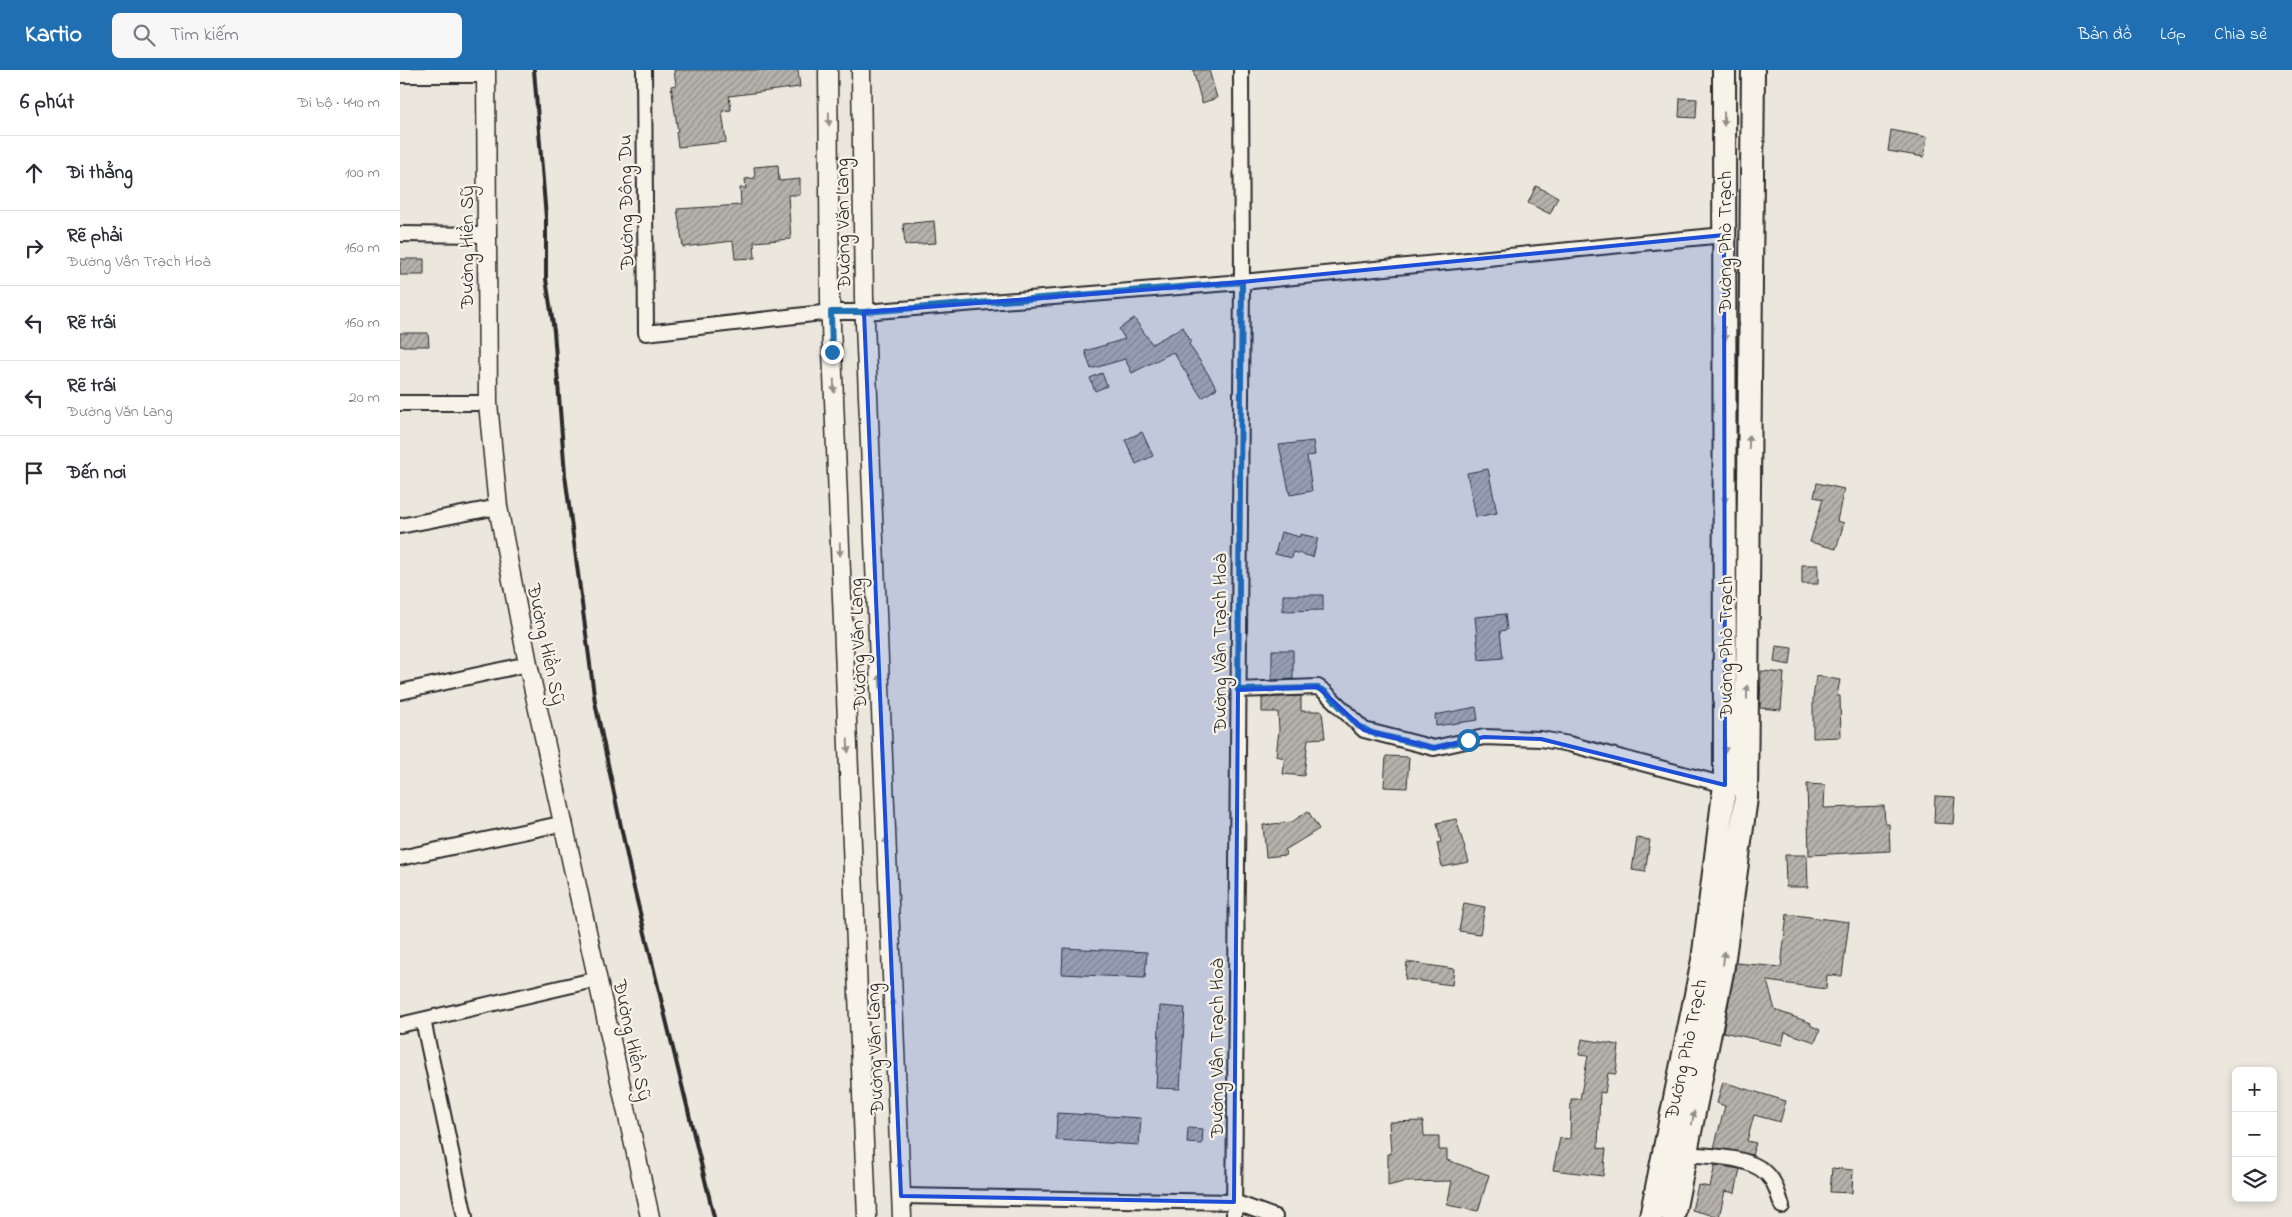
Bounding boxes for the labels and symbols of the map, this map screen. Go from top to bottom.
one-way arrow [825,111,833,127]
one-way arrow [1720,111,1728,127]
street label: Đường Đông Du [612,134,644,271]
street label: Đường Văn Lang [829,158,861,291]
street label: Đường Phò Trạch [1712,171,1742,314]
street label: Đường Hiền Sỹ [454,185,484,310]
one-way arrow [1721,326,1729,342]
route end [821,341,844,364]
one-way arrow [830,378,838,394]
one-way arrow [1745,434,1753,450]
one-way arrow [1721,488,1729,504]
one-way arrow [837,541,845,557]
street label: Đường Vân Trạch Hoà [1207,553,1237,734]
street label: Đường Phò Trạch [1713,576,1743,719]
street label: Đường Văn Lang [843,578,877,711]
street label: Đường Hiền Sỹ [516,580,572,708]
one-way arrow [875,673,883,689]
one-way arrow [1743,684,1751,700]
route start [1457,729,1480,752]
one-way arrow [845,738,853,754]
one-way arrow [1721,738,1729,754]
one-way arrow [882,835,890,851]
one-way arrow [1720,950,1728,966]
street label: Đường Vân Trạch Hoà [1204,958,1234,1139]
street label: Đường Hiền Sỹ [602,976,658,1104]
street label: Đường Phò Trạch [1658,977,1717,1123]
street label: Đường Văn Lang [860,983,894,1116]
one-way arrow [889,998,897,1014]
one-way arrow [1689,1110,1697,1125]
one-way arrow [895,1160,903,1176]

